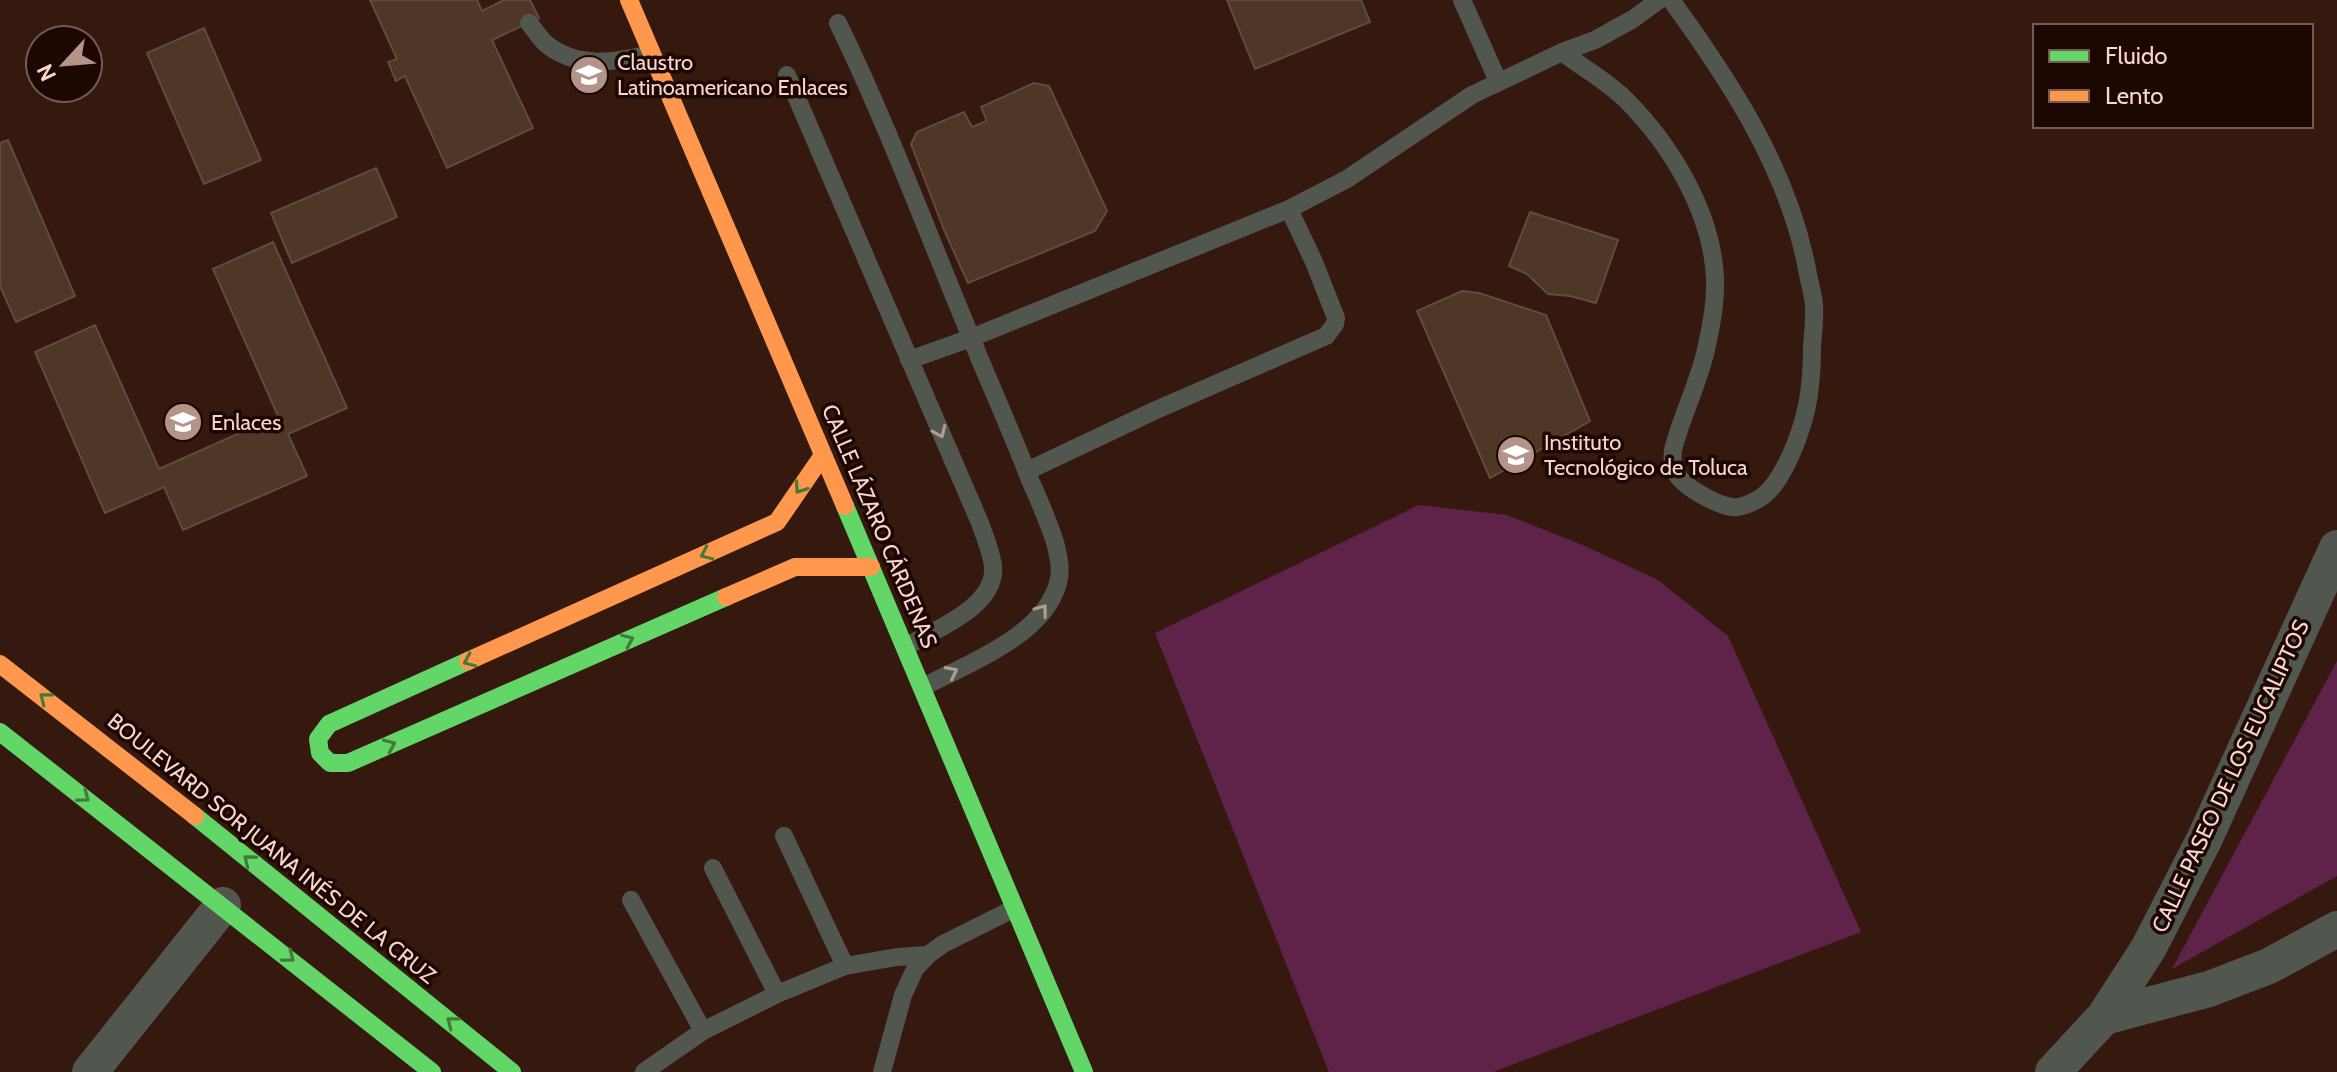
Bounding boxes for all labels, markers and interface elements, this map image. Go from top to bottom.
north arrow [24,24,104,104]
legend [2033,24,2313,128]
text: Fluido [2105,41,2167,70]
place label: Claustro Latinoamericano Enlaces [617,49,848,101]
school or university icon: Claustro Latinoamericano Enlaces [568,54,610,96]
text: N [31,60,62,85]
text: Lento [2105,81,2164,110]
street label: CALLE LÁZARO CÁRDENAS [816,400,943,652]
school or university icon: Enlaces [162,401,204,443]
place label: Enlaces [211,409,281,436]
one-way arrow [931,423,947,438]
place label: Instituto Tecnológico de Toluca [1544,429,1748,481]
school or university icon: Instituto Tecnológico de Toluca [1495,434,1537,476]
one-way arrow [795,480,810,494]
one-way arrow [700,544,714,560]
one-way arrow [1033,604,1047,619]
street label: CALLE PASEO DE LOS EUCALIPTOS [2146,615,2315,937]
one-way arrow [620,634,634,650]
one-way arrow [463,651,477,667]
one-way arrow [944,666,959,682]
one-way arrow [39,694,54,708]
street label: BOULEVARD SOR JUANA INÉS DE LA CRUZ [102,707,441,989]
one-way arrow [382,738,396,754]
one-way arrow [76,787,90,801]
one-way arrow [243,855,258,869]
one-way arrow [280,947,294,962]
one-way arrow [446,1018,461,1032]

